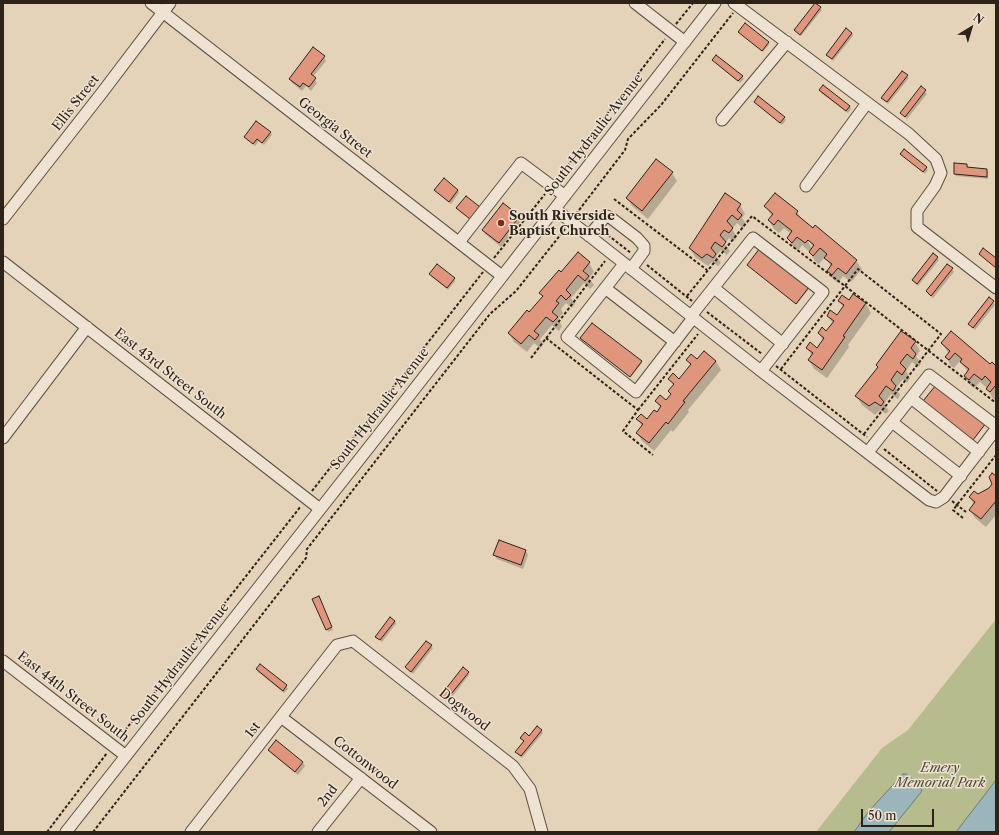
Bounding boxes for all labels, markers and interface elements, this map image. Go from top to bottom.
north arrow [951,8,991,48]
text: N [970,10,986,27]
street label: South Hydraulic Avenue [542,71,646,199]
street label: Ellis Street [49,72,103,134]
street label: Georgia Street [295,94,375,162]
place label: South Riverside Baptist Church [509,208,615,239]
marker: South Riverside Baptist Church [496,218,506,228]
street label: East 43rd Street South [111,325,229,423]
street label: South Hydraulic Avenue [328,345,432,473]
street label: South Hydraulic Avenue [128,600,232,728]
street label: East 44th Street South [14,649,132,745]
street label: Dogwood [436,685,492,735]
street label: 1st [242,719,264,741]
street label: Cottonwood [330,733,400,793]
park label: Emery Memorial Park [895,760,985,791]
street label: 2nd [315,782,341,810]
scale bar [863,801,936,827]
text: 50 m [868,808,897,823]

